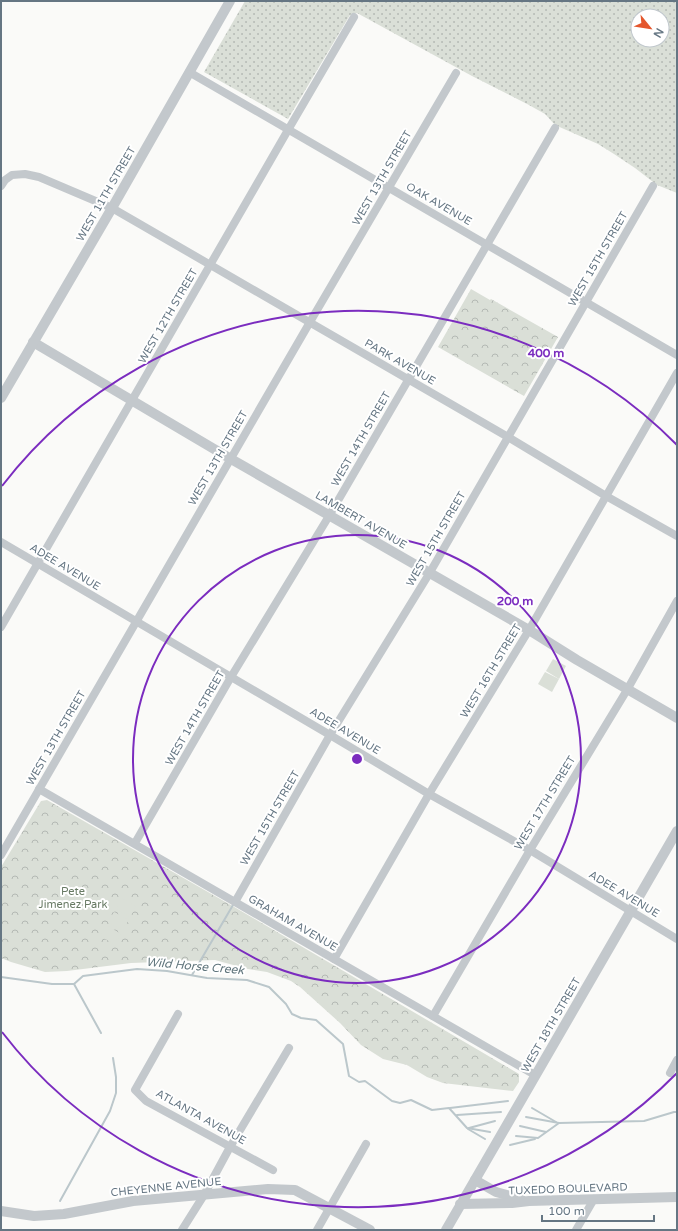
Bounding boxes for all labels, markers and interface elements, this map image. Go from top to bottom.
north arrow [630,8,670,48]
text: N [650,26,666,40]
street label: WEST 13TH STREET [350,128,415,228]
street label: WEST 11TH STREET [74,144,139,244]
street label: OAK AVENUE [404,180,474,228]
street label: WEST 15TH STREET [566,209,631,309]
street label: WEST 12TH STREET [136,266,201,366]
street label: PARK AVENUE [362,336,438,388]
text: 400 m [528,346,564,360]
street label: WEST 14TH STREET [329,389,394,489]
street label: WEST 13TH STREET [186,408,251,508]
street label: LAMBERT AVENUE [313,488,409,552]
street label: WEST 15TH STREET [404,489,469,589]
street label: ADEE AVENUE [27,541,103,593]
text: 200 m [497,594,533,608]
street label: WEST 16TH STREET [458,621,524,720]
street label: WEST 14TH STREET [163,668,228,768]
street label: WEST 13TH STREET [24,688,89,788]
street label: ADEE AVENUE [307,705,383,757]
centre of rings [350,752,364,766]
street label: WEST 17TH STREET [512,753,578,852]
street label: WEST 15TH STREET [238,768,303,868]
street label: ADEE AVENUE [586,868,662,920]
park label: Pete Jimenez Park [39,885,107,911]
street label: GRAHAM AVENUE [246,892,340,954]
water label: Wild Horse Creek [146,955,246,977]
street label: WEST 18TH STREET [519,975,584,1075]
street label: ATLANTA AVENUE [154,1087,248,1147]
street label: CHEYENNE AVENUE [110,1175,222,1199]
street label: TUXEDO BOULEVARD [508,1180,628,1198]
scale bar [542,1197,654,1223]
text: 100 m [548,1204,585,1218]

